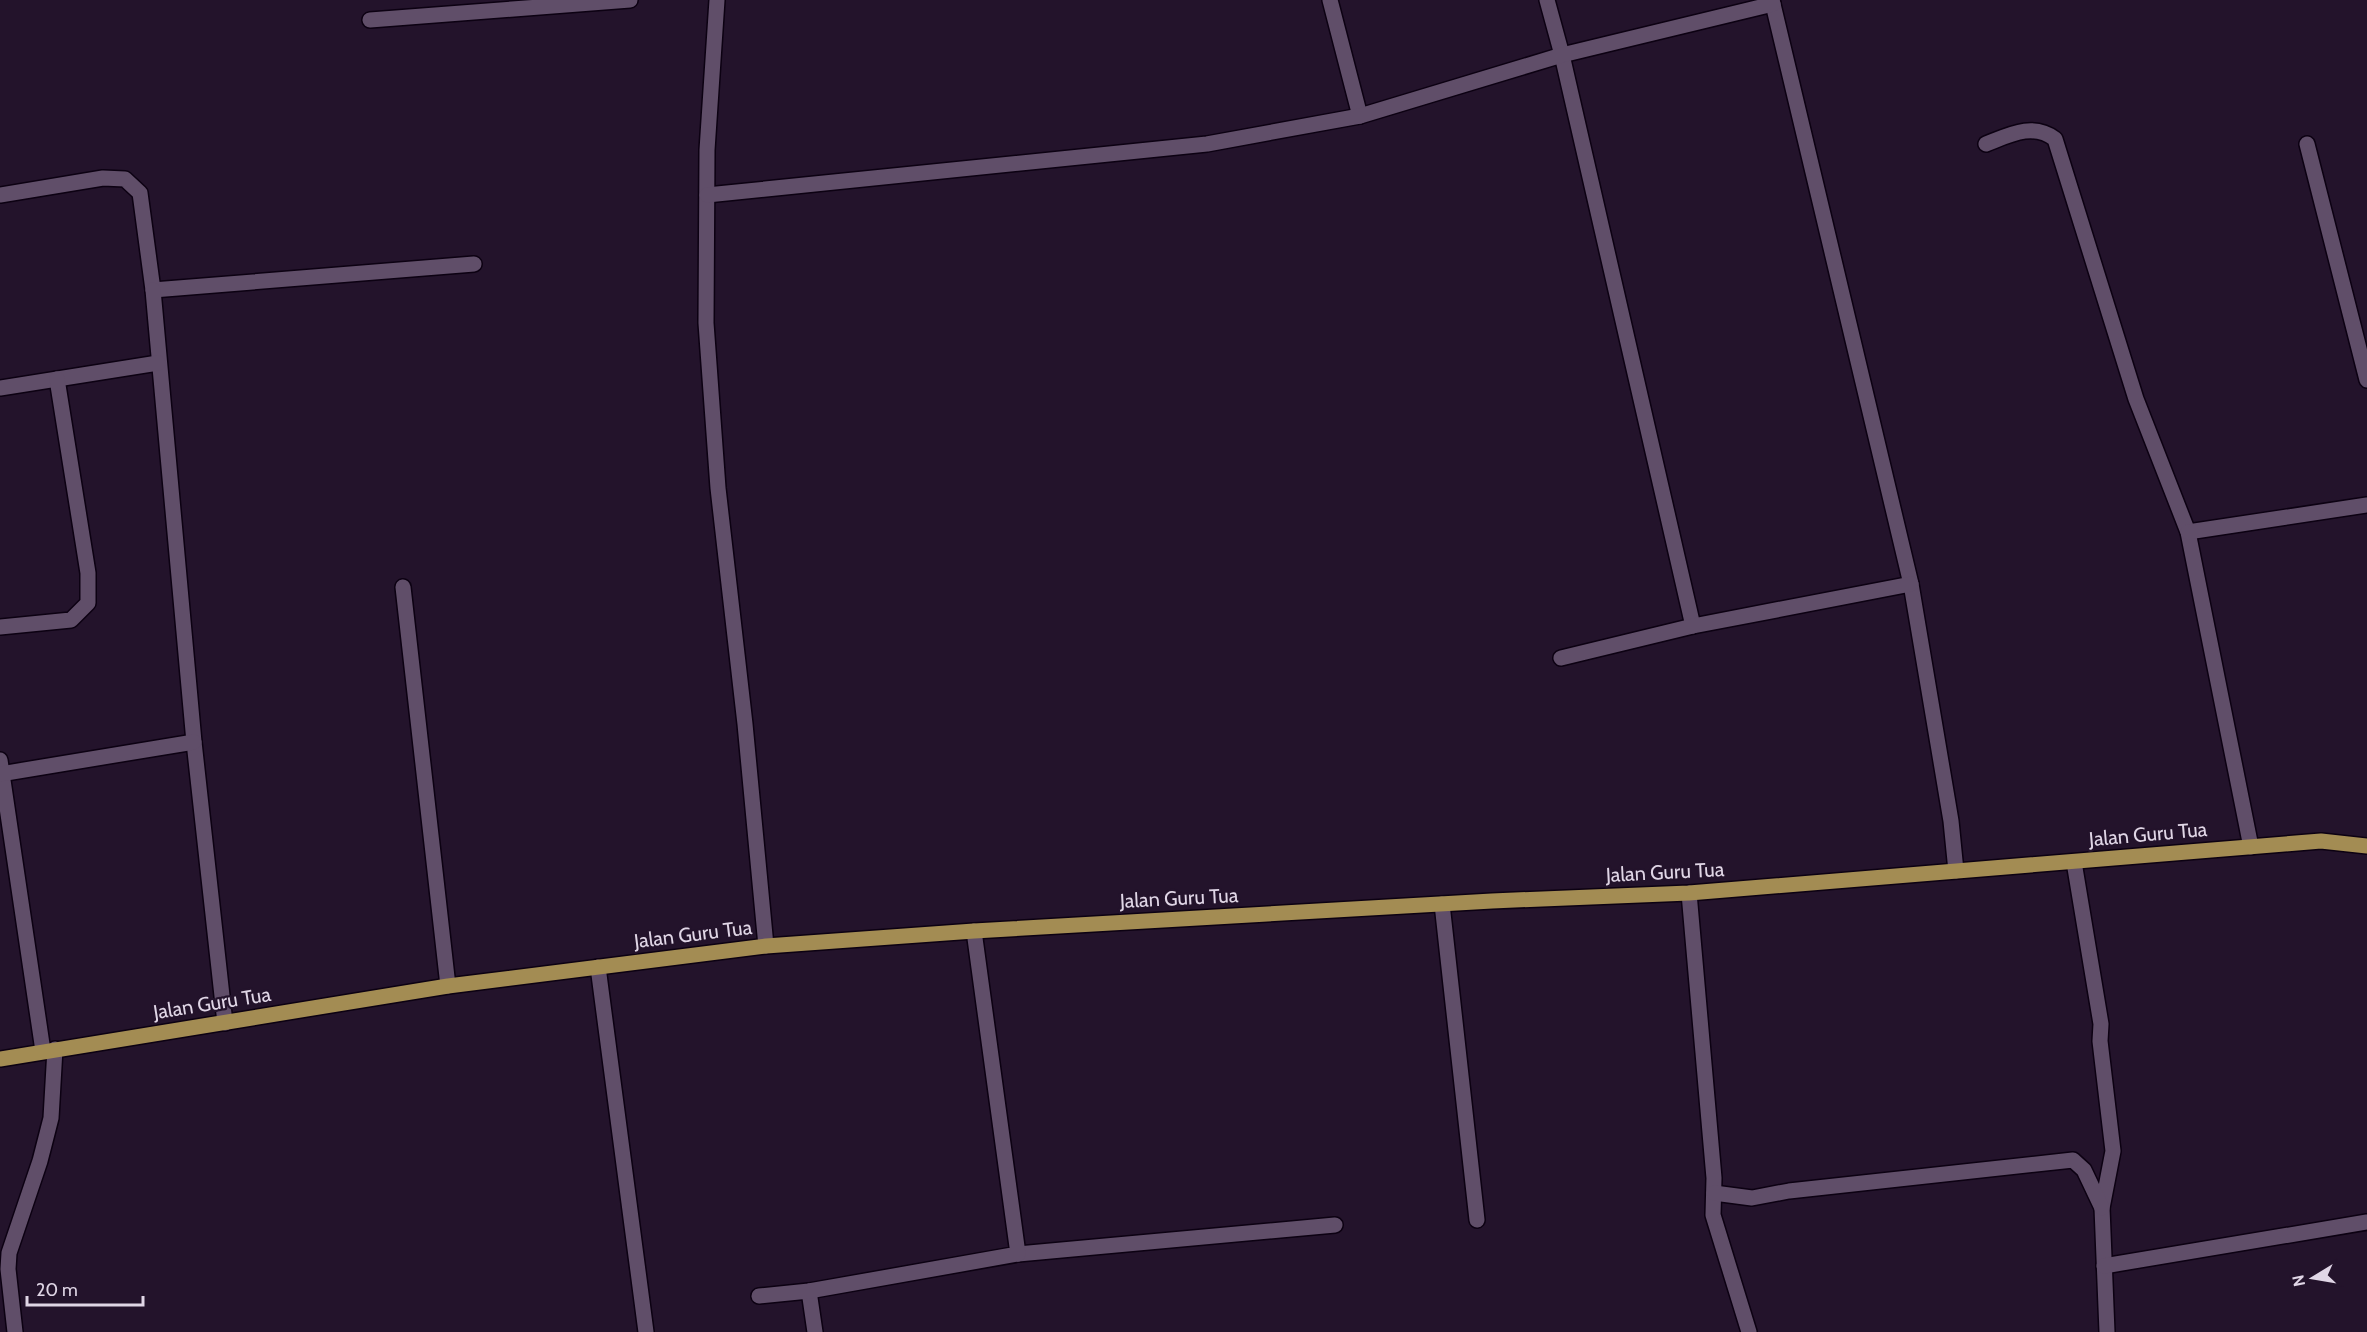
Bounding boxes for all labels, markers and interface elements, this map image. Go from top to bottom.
street label: Jalan Guru Tua [2087,817,2209,851]
street label: Jalan Guru Tua [1604,857,1725,887]
street label: Jalan Guru Tua [1118,883,1239,913]
street label: Jalan Guru Tua [632,915,754,953]
street label: Jalan Guru Tua [151,982,273,1024]
north arrow [2283,1248,2343,1308]
scale bar [27,1269,142,1307]
text: N [2288,1273,2309,1288]
text: 20 m [36,1279,78,1301]

